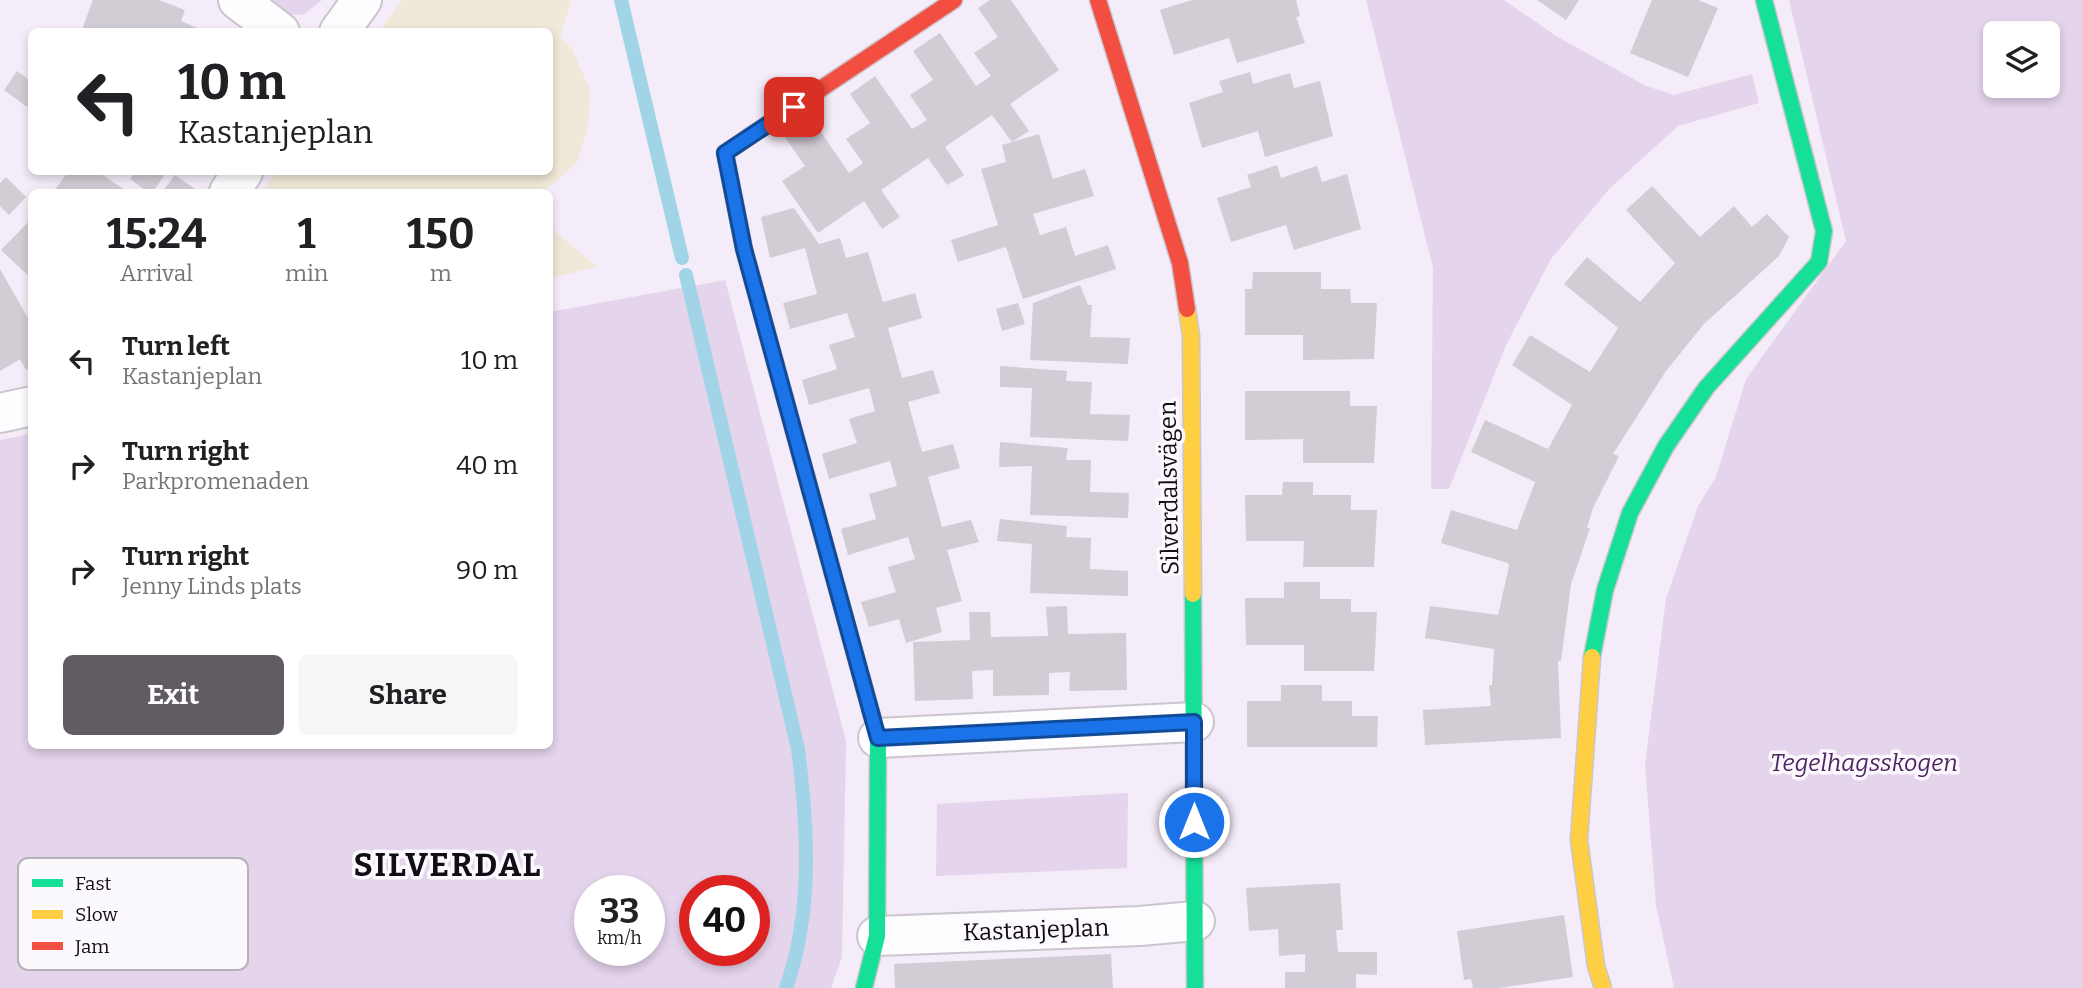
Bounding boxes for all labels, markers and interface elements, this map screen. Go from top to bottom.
map controls [1983,21,2060,98]
button: layers [1983,21,2060,98]
text: 10 m [178,53,286,112]
icon: left [63,56,154,147]
pin [764,77,824,137]
icon: arrive [775,88,813,126]
text: Kastanjeplan [178,113,373,151]
text: 15:24 [106,209,207,259]
text: 1 [298,209,316,259]
text: 150 [407,209,475,259]
text: Arrival [120,259,193,287]
text: min [285,259,328,287]
text: m [430,259,452,287]
text: Turn left [122,331,230,362]
icon: left [63,342,101,380]
text: 10 m [461,345,518,376]
text: Kastanjeplan [122,362,262,390]
street label: Silverdalsvägen [1153,401,1185,575]
text: Turn right [122,436,249,467]
icon: right [63,447,101,485]
text: 40 m [456,450,518,481]
text: Parkpromenaden [122,467,309,495]
text: Turn right [122,541,249,572]
icon: right [63,552,101,590]
text: 90 m [456,555,518,586]
text: Jenny Linds plats [122,572,302,600]
button: Exit [63,655,284,735]
button: Share [298,655,518,735]
park label: Tegelhagsskogen [1770,749,1958,777]
position arrow [1157,785,1231,859]
district label: SILVERDAL [354,846,542,884]
legend [18,858,248,970]
text: Fast [75,872,112,895]
speed limit sign: 40 [679,875,770,966]
text: 33 [600,890,639,932]
text: Slow [75,903,118,926]
street label: Kastanjeplan [962,913,1110,947]
text: km/h [597,927,642,949]
text: Jam [74,935,109,958]

